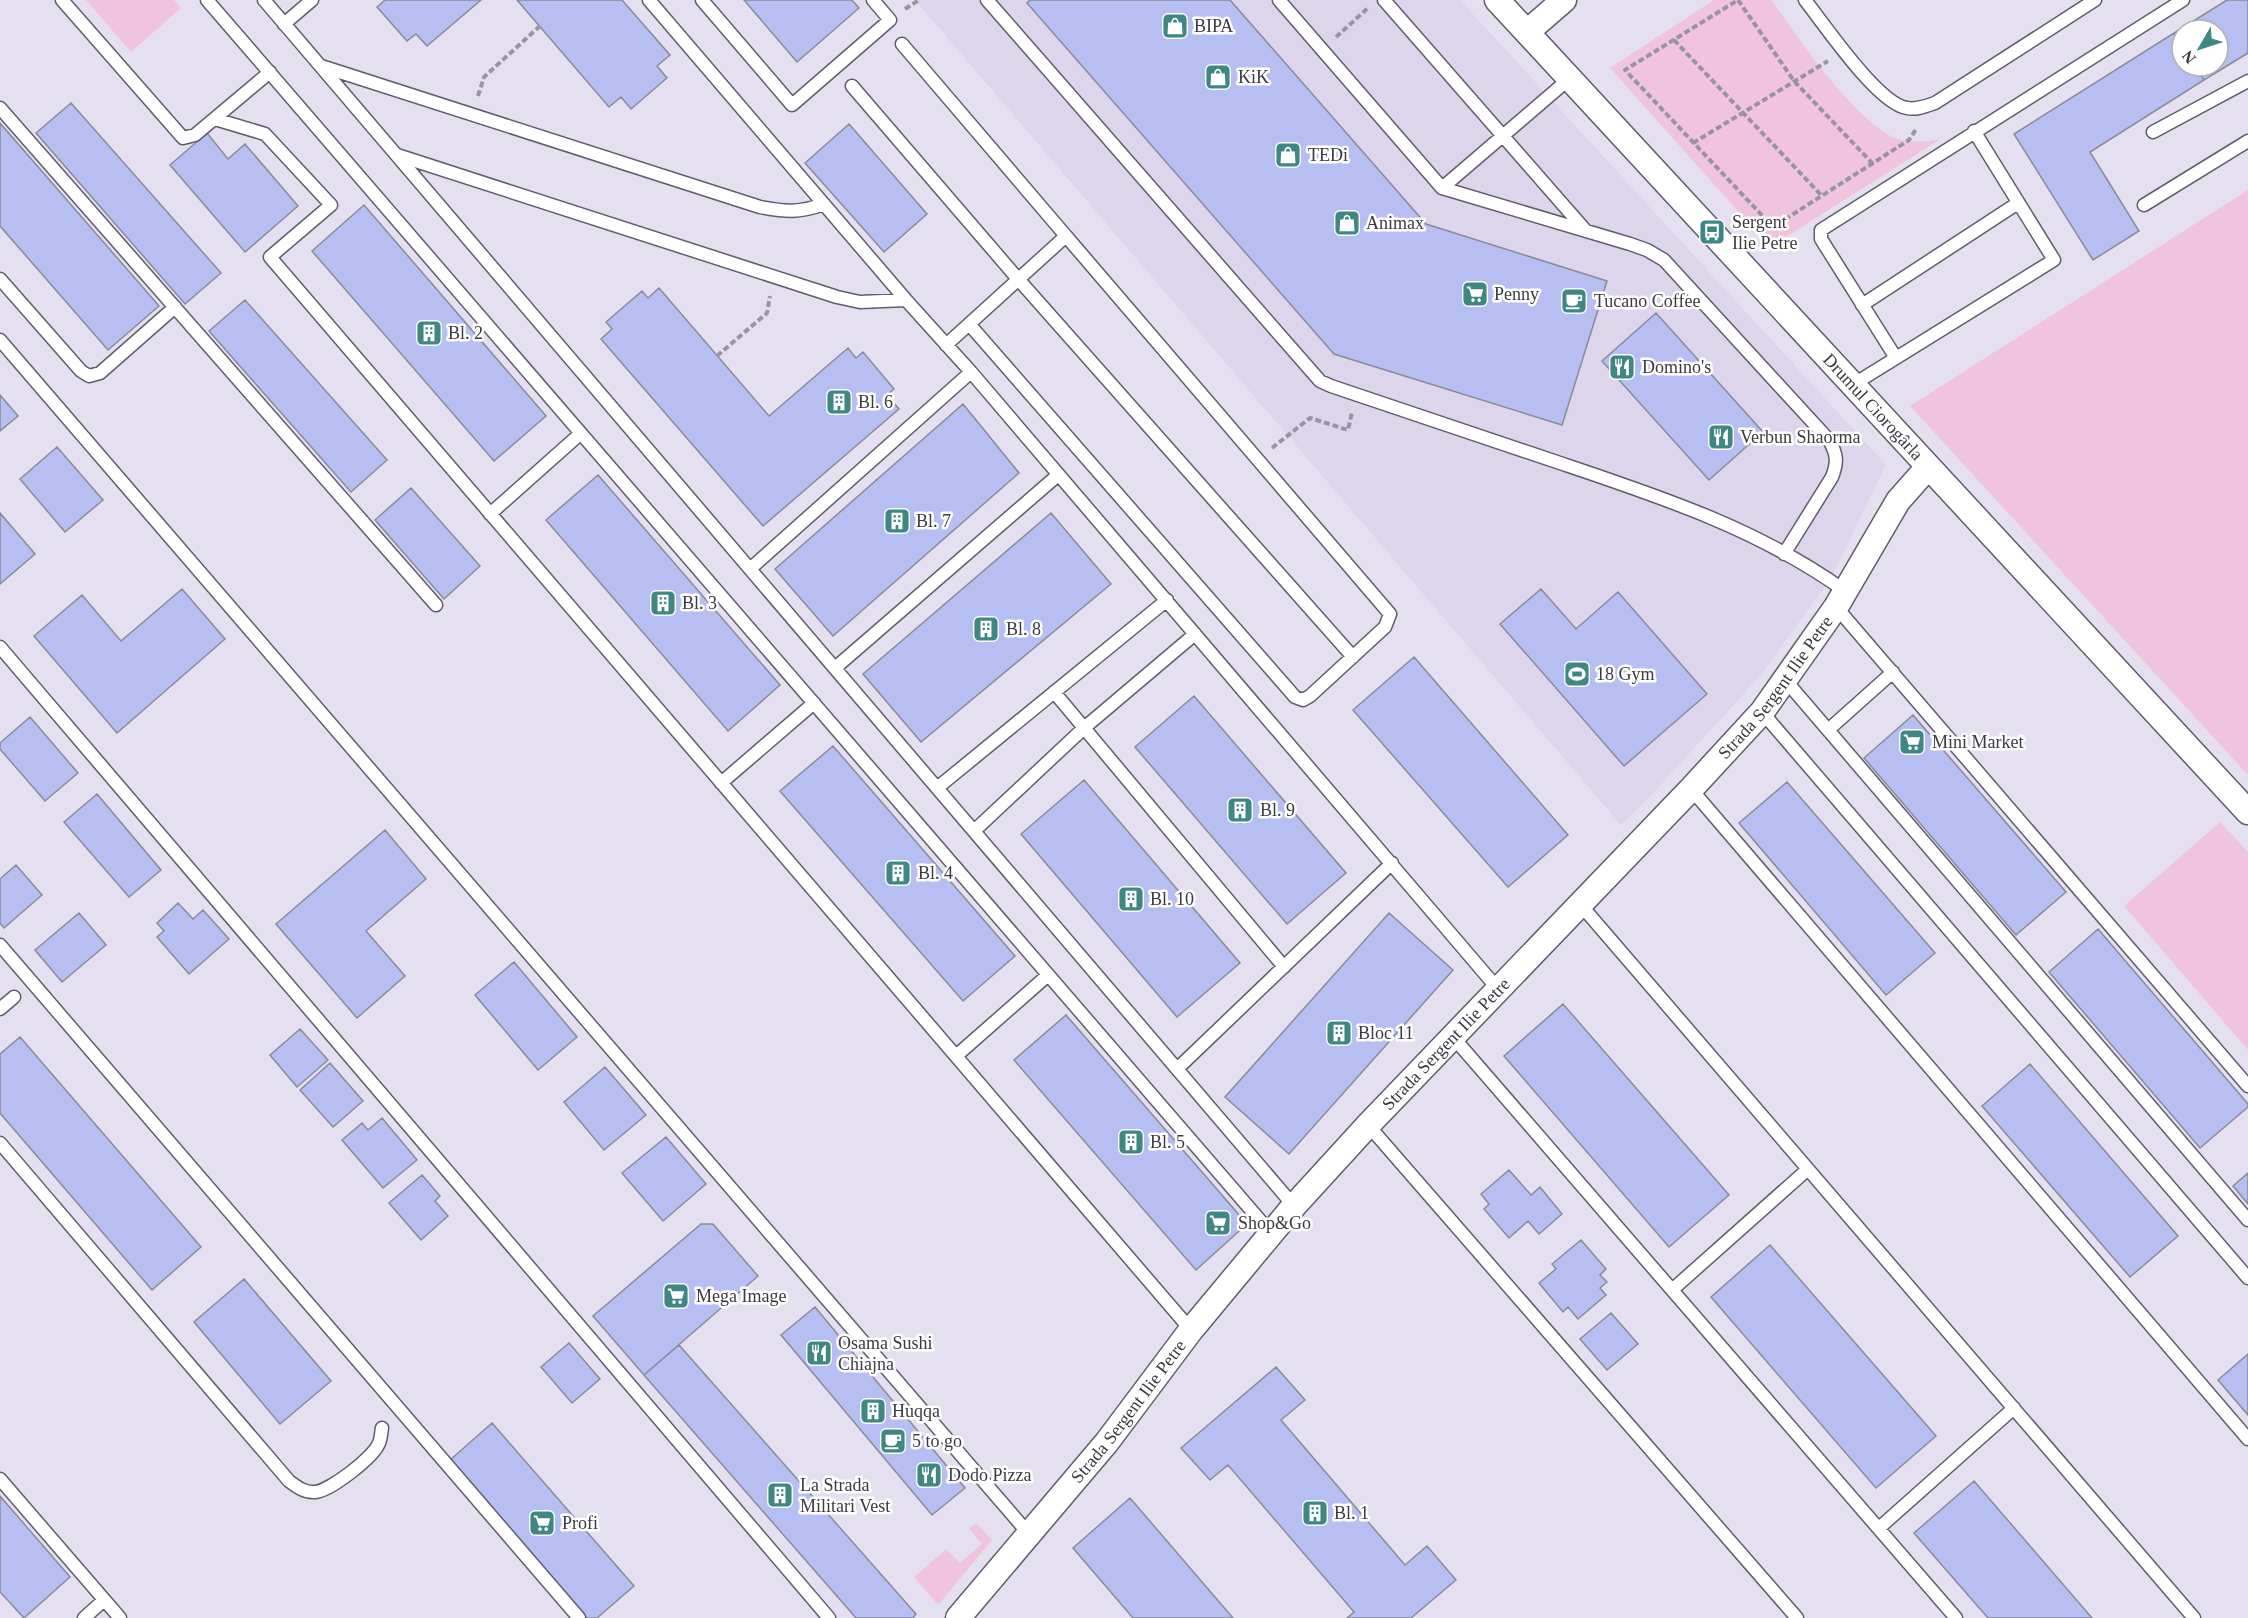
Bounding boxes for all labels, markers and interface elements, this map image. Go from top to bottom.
shop icon: BIPA [1160,11,1190,41]
place label: BIPA [1194,16,1233,36]
north arrow [2170,18,2230,78]
text: N [2178,47,2199,67]
shop icon: KiK [1203,62,1233,92]
place label: KiK [1238,67,1269,87]
shop icon: TEDi [1273,140,1303,170]
place label: TEDi [1308,145,1348,165]
shop icon: Animax [1332,208,1362,238]
place label: Sergent Ilie Petre [1732,212,1797,253]
place label: Animax [1366,213,1424,233]
bus stop icon: Sergent Ilie Petre [1697,217,1727,247]
supermarket icon: Penny [1460,279,1490,309]
place label: Penny [1494,284,1539,304]
cafe icon: Tucano Coffee [1559,286,1589,316]
place label: Tucano Coffee [1594,291,1701,311]
building icon: Bl. 2 [414,318,444,348]
place label: Bl. 2 [448,323,483,343]
street label: Drumul Ciorogârla [1819,349,1927,464]
restaurant icon: Domino's [1607,352,1637,382]
place label: Domino's [1642,357,1711,377]
building icon: Bl. 6 [824,387,854,417]
place label: Bl. 6 [858,392,893,412]
restaurant icon: Verbun Shaorma [1706,422,1736,452]
place label: Verbun Shaorma [1740,427,1860,447]
building icon: Bl. 7 [882,506,912,536]
place label: Bl. 7 [916,511,951,531]
building icon: Bl. 3 [648,588,678,618]
place label: Bl. 3 [682,593,717,613]
street label: Strada Sergent Ilie Petre [1714,612,1837,763]
building icon: Bl. 8 [971,614,1001,644]
place label: Bl. 8 [1006,619,1041,639]
sports icon: 18 Gym [1562,659,1592,689]
place label: 18 Gym [1596,664,1655,684]
supermarket icon: Mini Market [1897,727,1927,757]
place label: Mini Market [1932,732,2024,752]
building icon: Bl. 9 [1225,795,1255,825]
place label: Bl. 9 [1260,800,1295,820]
building icon: Bl. 4 [883,858,913,888]
place label: Bl. 4 [918,863,953,883]
building icon: Bl. 10 [1116,884,1146,914]
place label: Bl. 10 [1150,889,1194,909]
street label: Strada Sergent Ilie Petre [1378,974,1514,1114]
building icon: Bloc 11 [1324,1018,1354,1048]
place label: Bloc 11 [1358,1023,1414,1043]
building icon: Bl. 5 [1116,1127,1146,1157]
place label: Bl. 5 [1150,1132,1185,1152]
supermarket icon: Shop&Go [1203,1208,1233,1238]
place label: Shop&Go [1238,1213,1311,1233]
supermarket icon: Mega Image [661,1281,691,1311]
place label: Mega Image [696,1286,786,1306]
place label: Osama Sushi Chiajna [838,1333,933,1374]
street label: Strada Sergent Ilie Petre [1067,1336,1190,1487]
restaurant icon: Osama Sushi Chiajna [804,1338,834,1368]
building icon: Huqqa [858,1396,888,1426]
place label: Huqqa [892,1401,940,1421]
cafe icon: 5 to go [878,1426,908,1456]
place label: 5 to go [912,1431,962,1451]
restaurant icon: Dodo Pizza [914,1460,944,1490]
place label: Dodo Pizza [948,1465,1031,1485]
place label: La Strada Militari Vest [800,1475,890,1516]
building icon: La Strada Militari Vest [765,1480,795,1510]
building icon: Bl. 1 [1300,1498,1330,1528]
place label: Bl. 1 [1334,1503,1369,1523]
supermarket icon: Profi [527,1508,557,1538]
place label: Profi [562,1513,598,1533]

